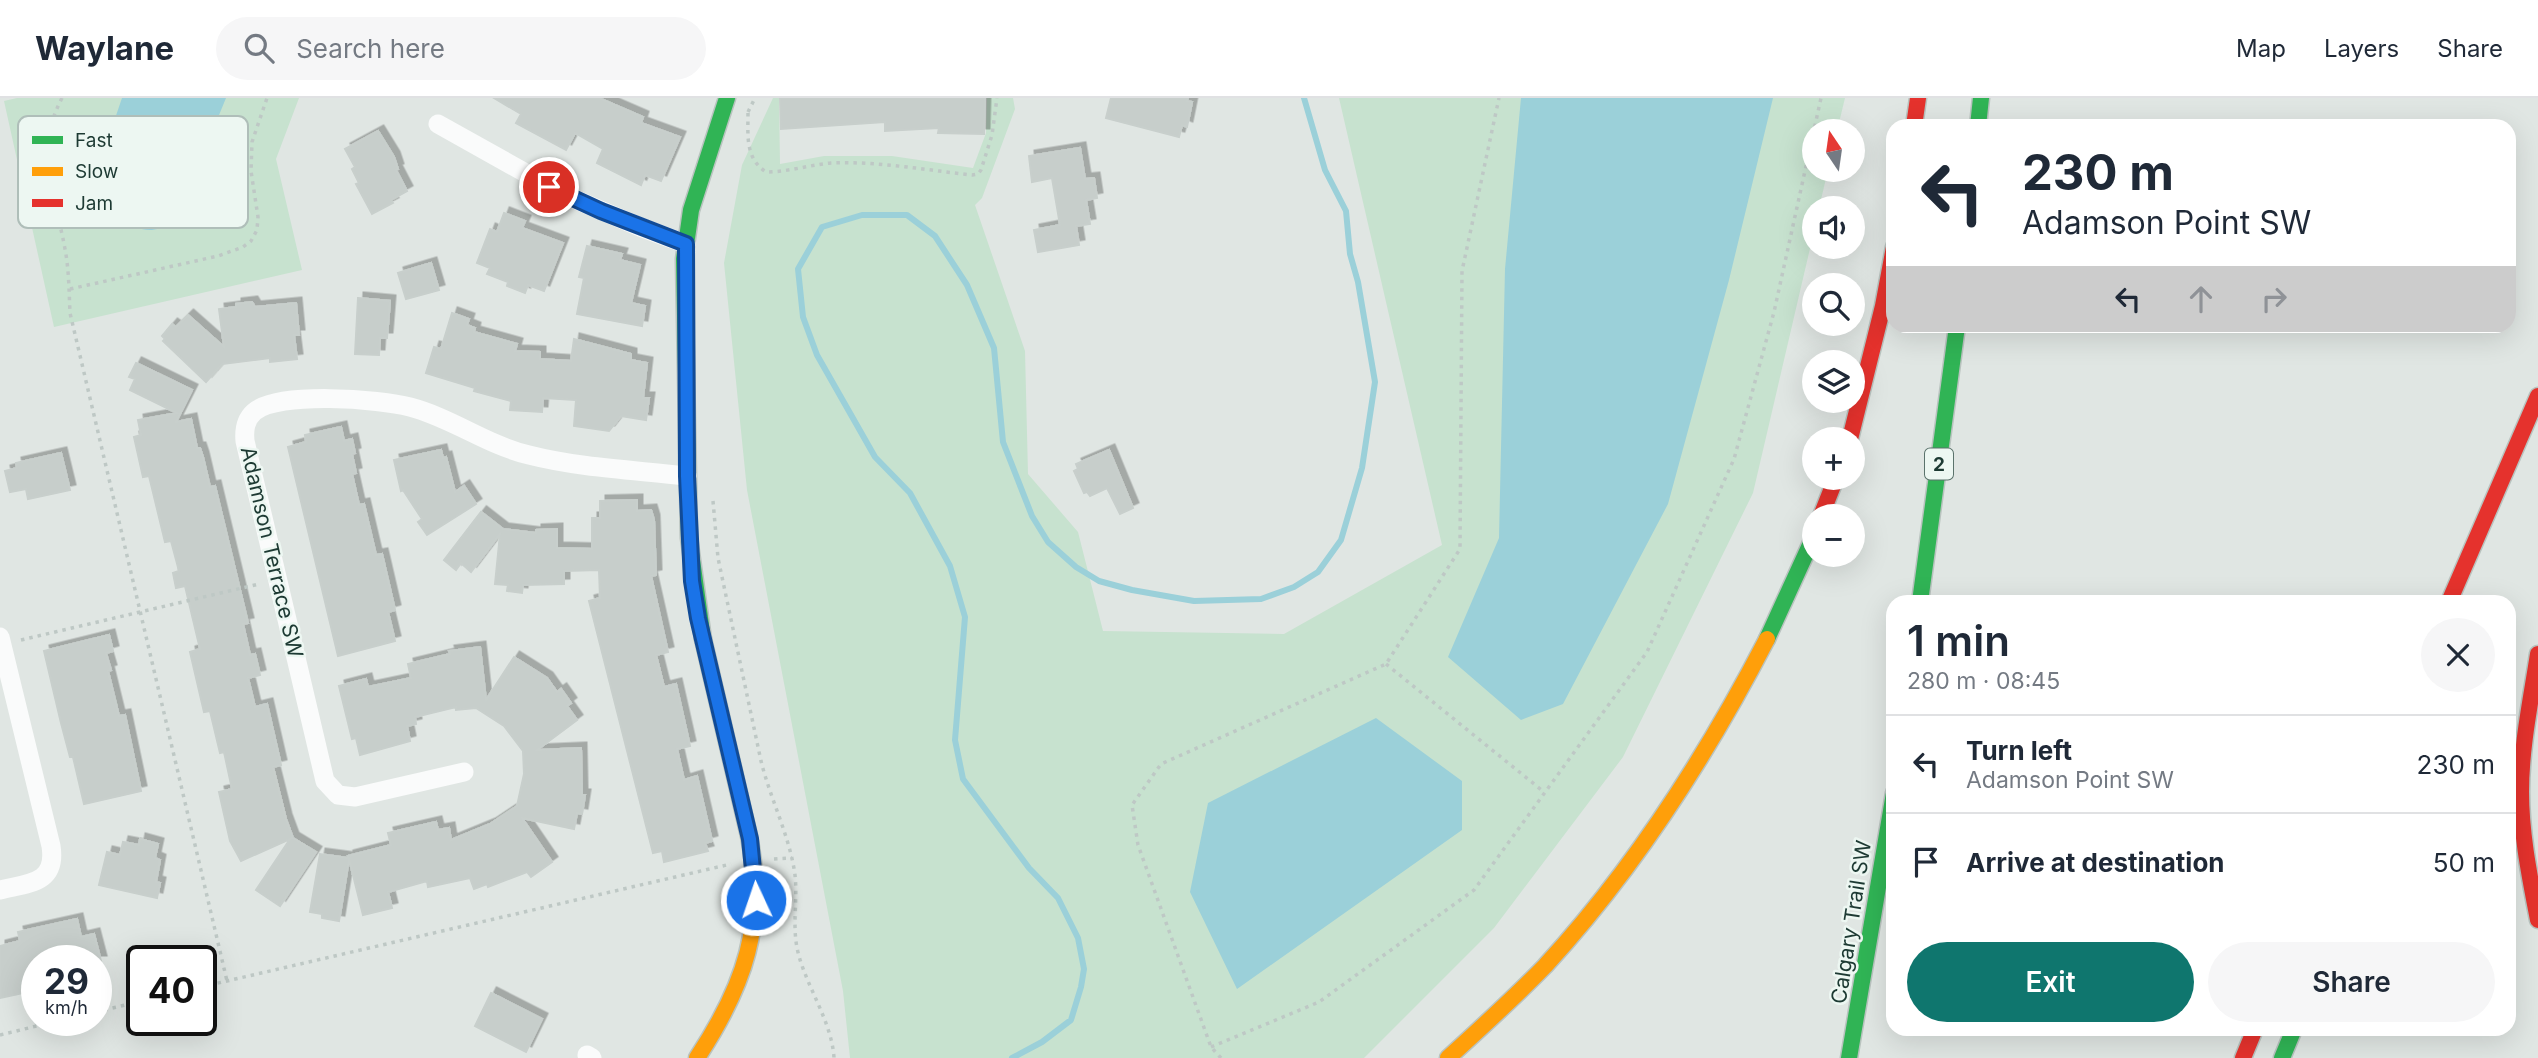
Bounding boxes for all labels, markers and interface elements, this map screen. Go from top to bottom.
search box [216,17,706,80]
text: Waylane [35,28,174,68]
icon: search [240,29,278,67]
text: Search here [296,33,445,64]
text: Map [2236,34,2286,63]
text: Layers [2324,34,2399,63]
text: Share [2437,34,2503,63]
legend [18,116,248,228]
north arrow [1802,119,1866,182]
map controls [1802,119,1865,567]
text: Fast [75,129,113,152]
text: 230 m [2022,143,2174,202]
icon: left [1907,147,1998,238]
pin [519,157,579,217]
text: Slow [75,160,118,183]
icon: arrive [530,168,568,206]
text: Jam [75,192,113,215]
button: sound [1802,196,1865,259]
text: Adamson Point SW [2022,203,2311,242]
button: search [1802,273,1865,336]
icon: left [2109,280,2147,318]
icon: ahead [2182,280,2220,318]
icon: right [2255,280,2293,318]
button: layers [1802,350,1865,413]
button: + [1802,427,1865,490]
street label: Adamson Terrace SW [236,444,309,660]
road number: 2 [1925,448,1953,480]
button: − [1802,504,1865,567]
text: 1 min [1907,615,2010,666]
button: close [2421,618,2495,692]
text: 280 m · 08:45 [1907,667,2060,695]
text: Turn left [1966,735,2072,766]
icon: left [1907,745,1945,783]
text: 230 m [2417,749,2495,780]
text: Adamson Point SW [1966,766,2174,794]
street label: Calgary Trail SW [1826,838,1876,1006]
icon: arrive [1907,843,1945,881]
text: Arrive at destination [1966,847,2225,878]
text: 50 m [2433,847,2495,878]
position arrow [719,863,793,937]
button: Exit [1907,942,2194,1022]
button: Share [2208,942,2495,1022]
speed limit sign: 40 [126,945,217,1036]
text: 29 [44,960,89,1002]
text: km/h [45,997,88,1018]

